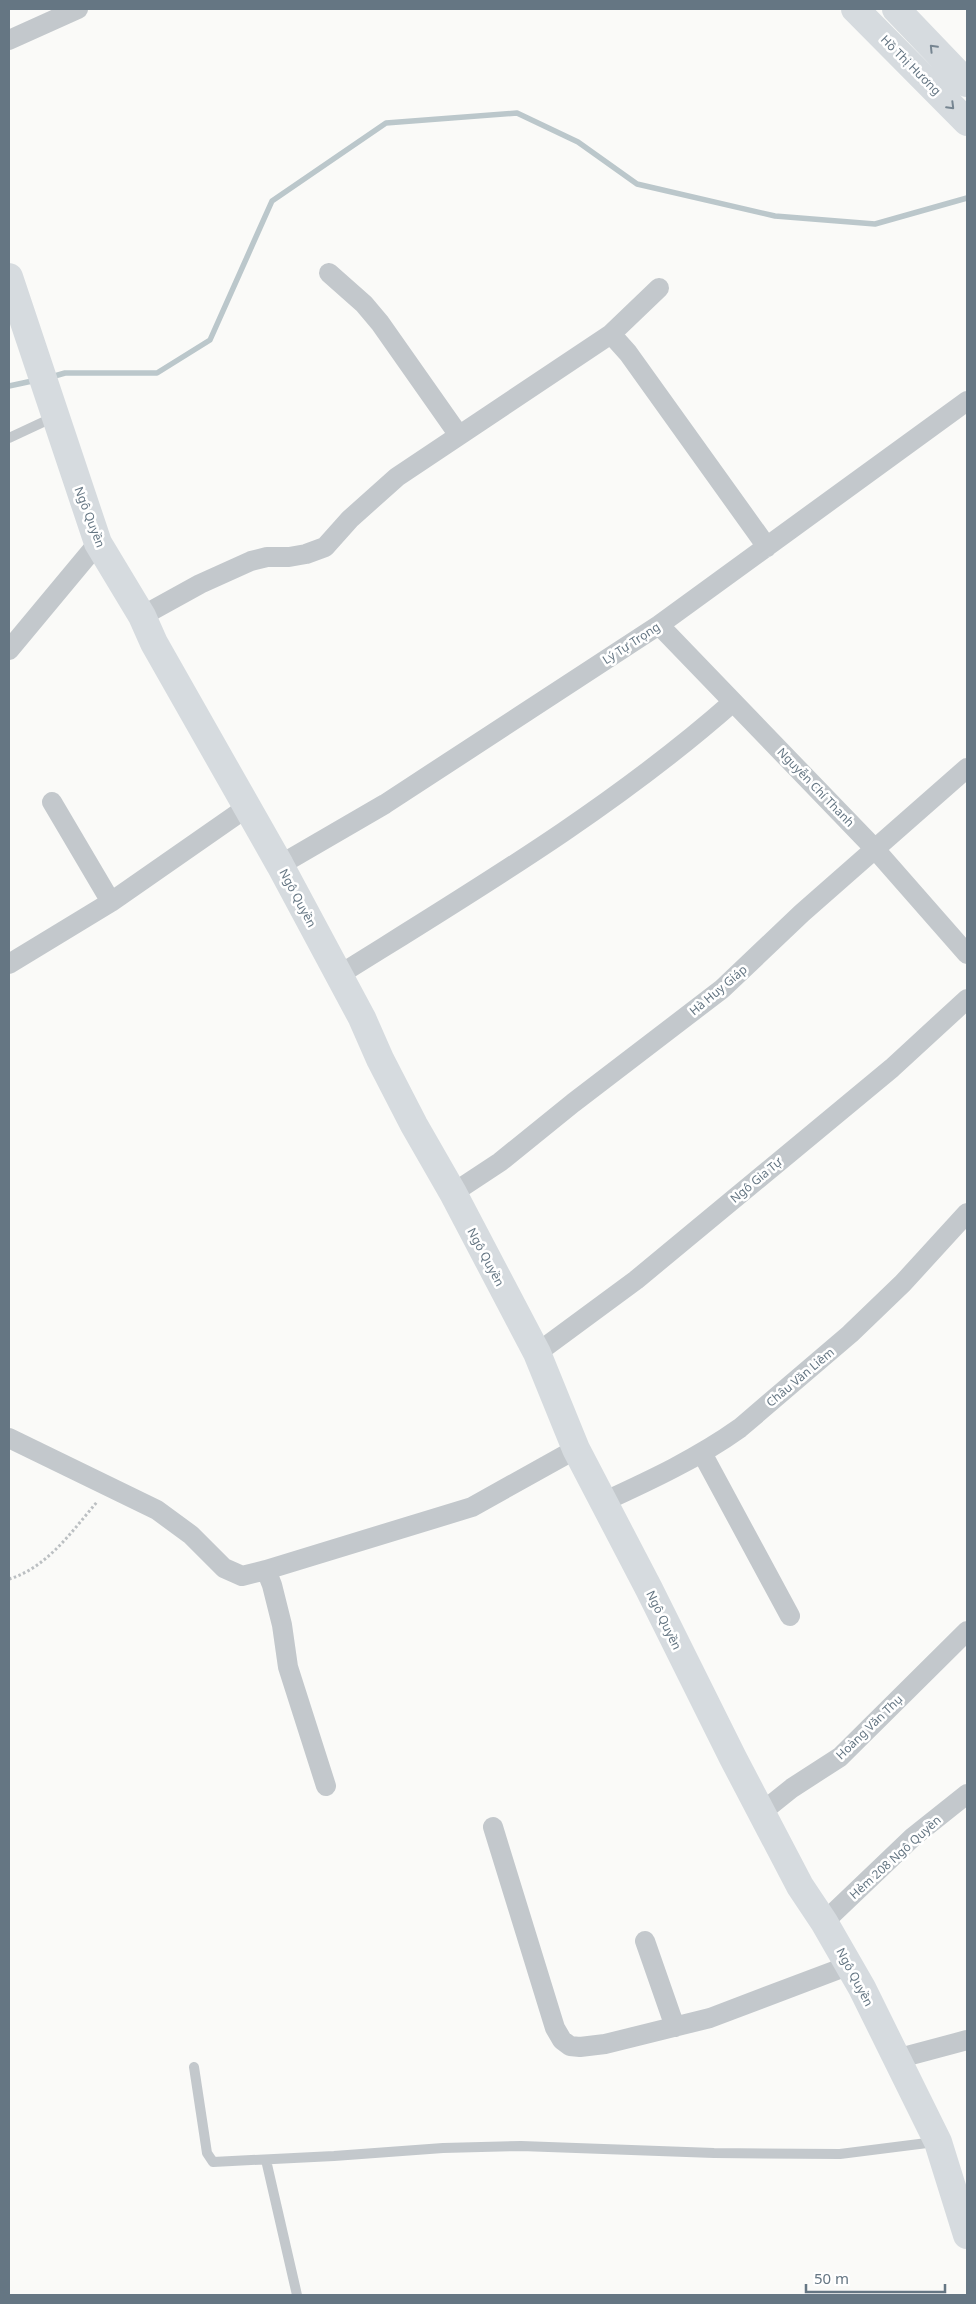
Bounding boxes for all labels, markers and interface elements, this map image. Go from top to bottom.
street label: Hồ Thị Hương [877,31,945,99]
one-way arrow [930,44,939,53]
one-way arrow [945,100,954,109]
street label: Ngô Quyền [71,484,109,550]
street label: Lý Tự Trọng [599,618,663,668]
street label: Nguyễn Chí Thanh [774,744,858,830]
street label: Ngô Quyền [275,866,321,930]
street label: Hà Huy Giáp [686,961,750,1019]
street label: Ngô Gia Tự [727,1153,786,1207]
street label: Ngô Quyền [463,1225,509,1289]
street label: Châu Văn Liêm [762,1344,838,1410]
street label: Ngô Quyền [642,1588,686,1652]
street label: Hoàng Văn Thụ [832,1691,906,1763]
street label: Hẻm 208 Ngô Quyền [846,1811,944,1903]
street label: Ngô Quyền [832,1945,878,2009]
scale bar [806,2262,945,2294]
text: 50 m [814,2268,849,2288]

